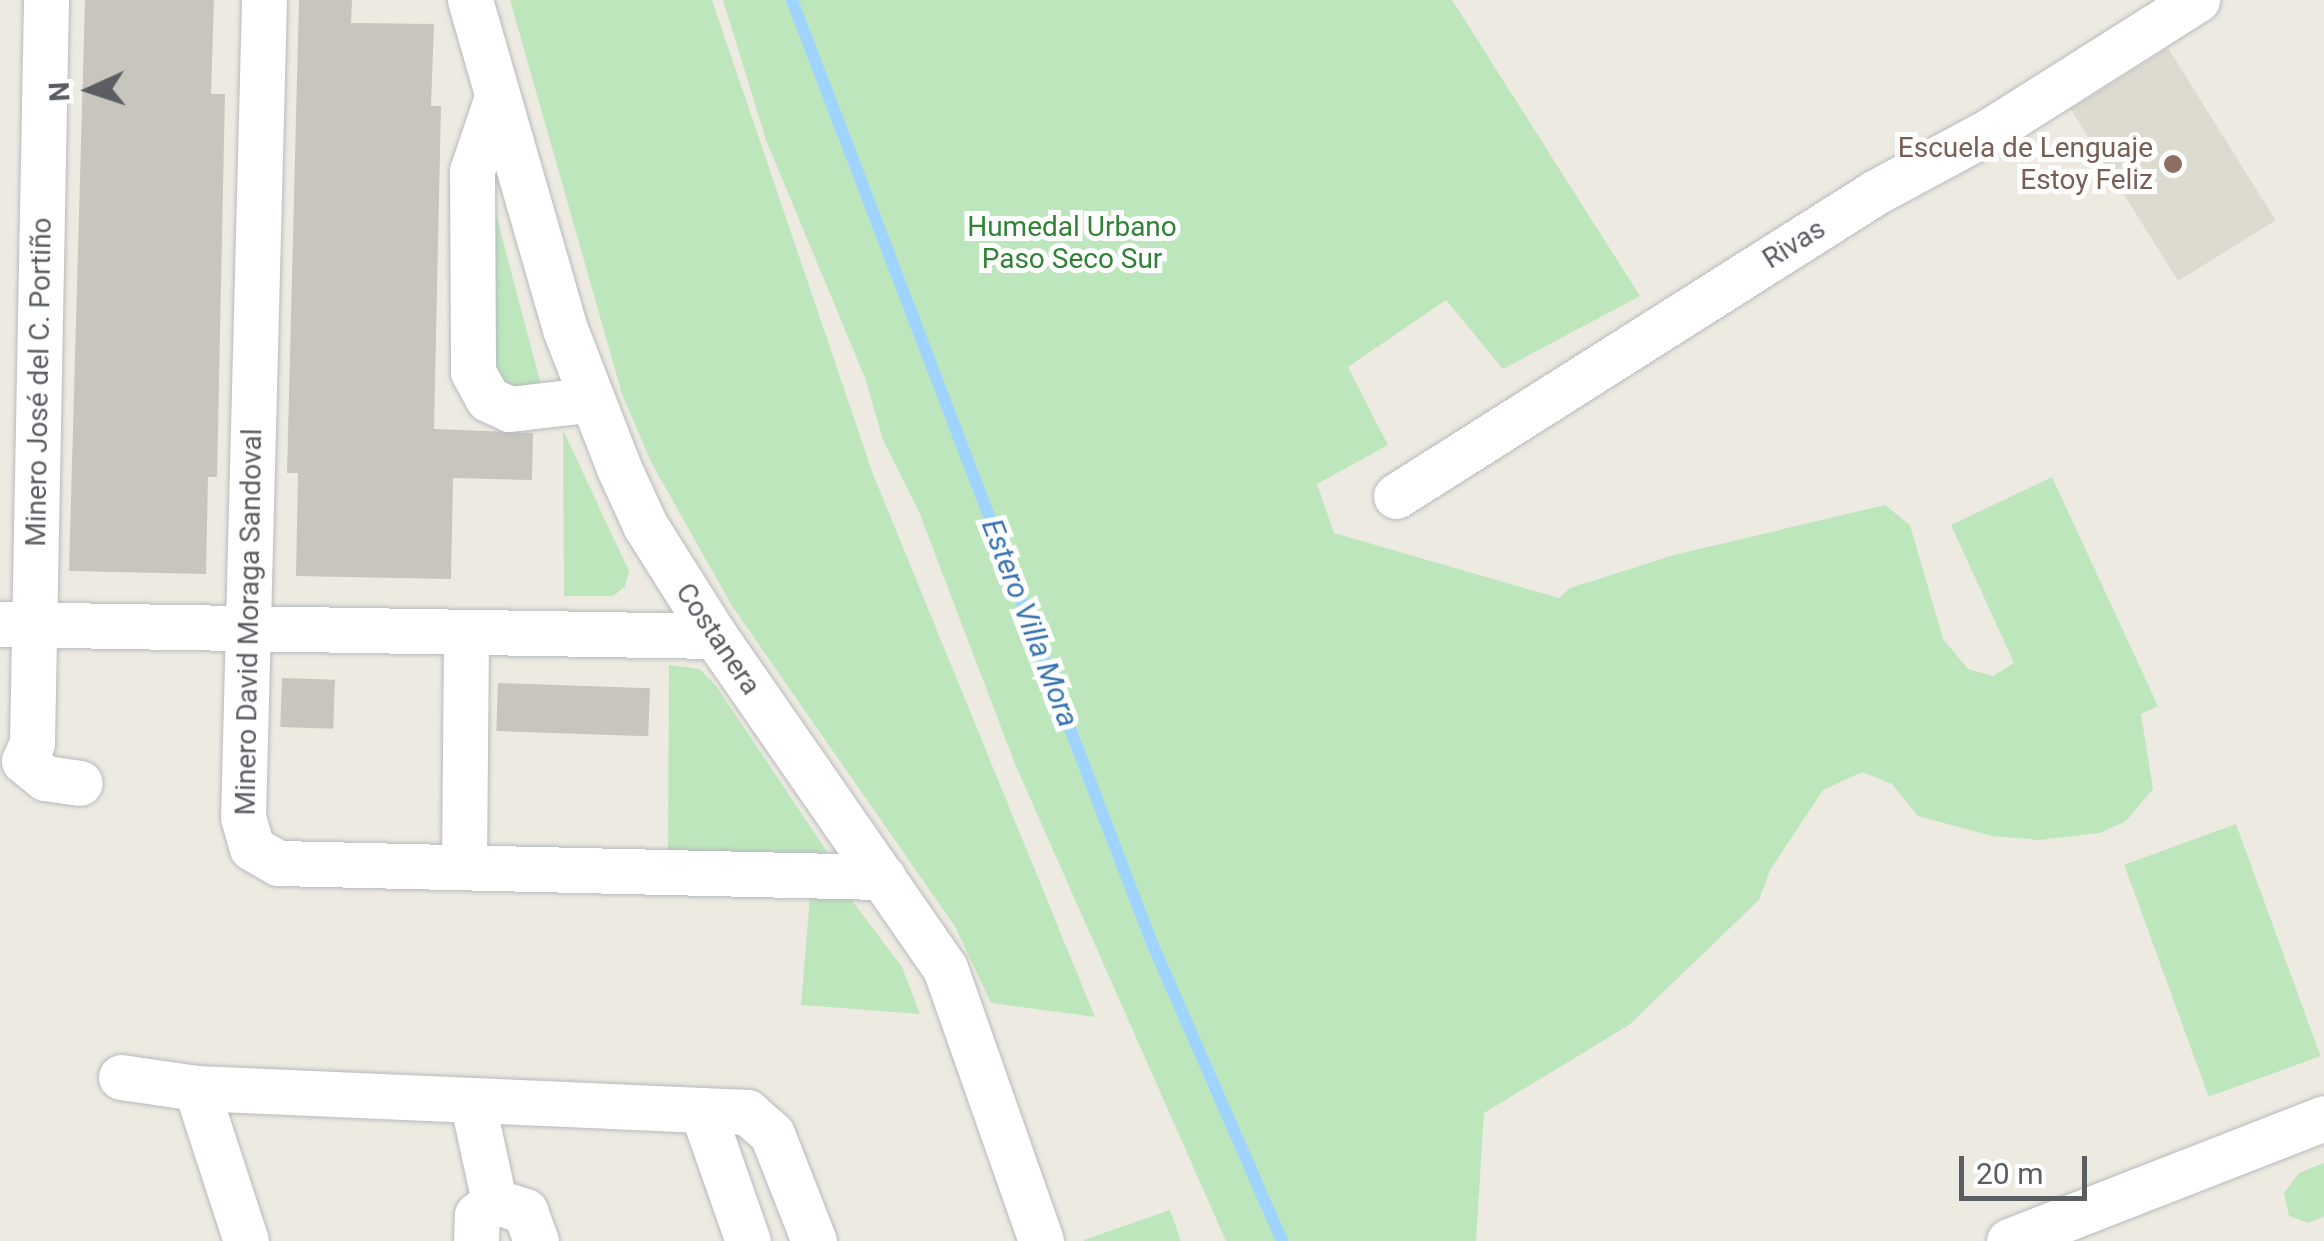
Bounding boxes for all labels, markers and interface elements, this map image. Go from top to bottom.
north arrow [40,40,140,140]
text: N [43,81,77,102]
place label: Escuela de Lenguaje Estoy Feliz [1898,131,2153,197]
marker: Escuela de Lenguaje Estoy Feliz [2162,153,2184,175]
park label: Humedal Urbano Paso Seco Sur [967,210,1177,276]
street label: Rivas [1757,212,1831,276]
street label: Minero José del C. Portiño [19,217,59,547]
street label: Minero David Moraga Sandoval [229,428,269,816]
water label: Estero Villa Mora [974,514,1086,732]
street label: Costanera [668,577,768,701]
scale bar [1964,1136,2092,1198]
text: 20 m [1976,1156,2043,1191]

